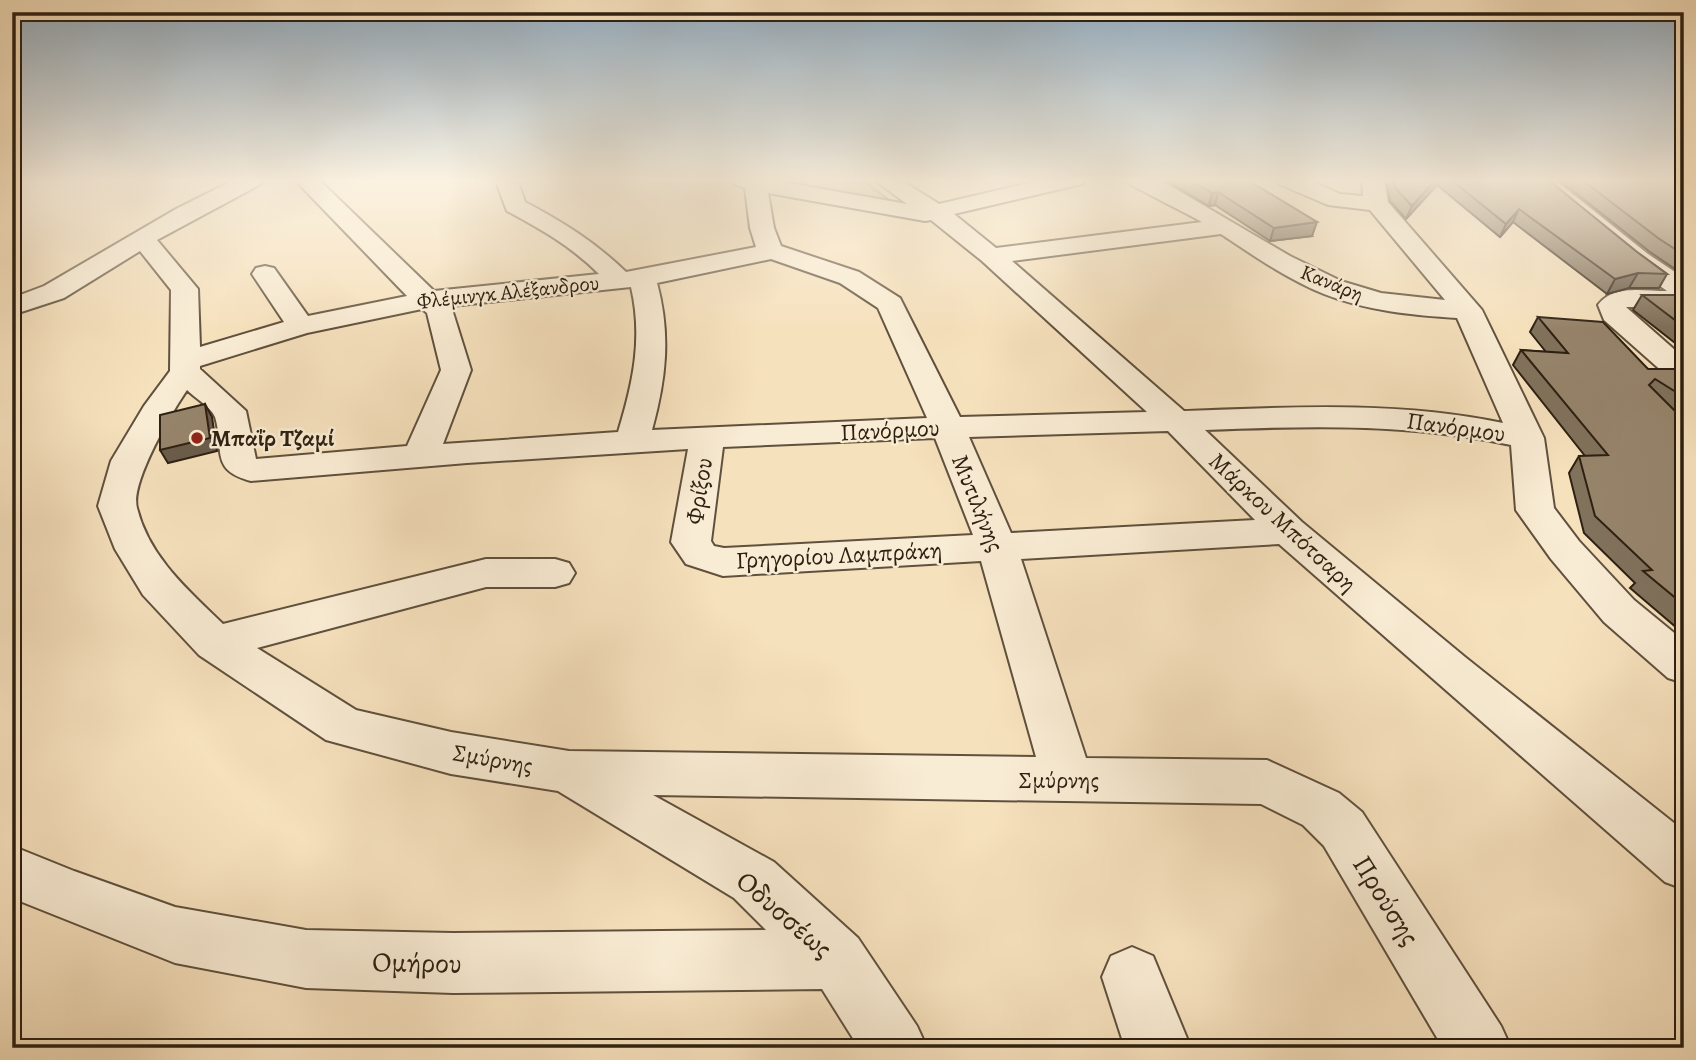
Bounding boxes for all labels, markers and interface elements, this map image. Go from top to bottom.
street label: Κανάρη [1296,258,1368,308]
street label: Φλέμινγκ Αλέξανδρου [415,268,601,316]
street label: Πανόρμου [1405,404,1507,450]
street label: Πανόρμου [840,411,940,449]
place label: Μπαΐρ Τζαμί [211,422,335,454]
marker: Μπαΐρ Τζαμί [189,430,205,446]
street label: Μάρκου Μπότσαρη [1202,445,1364,599]
street label: Mυτιλήνης [944,450,1012,556]
street label: Φρίξου [678,455,720,527]
street label: Γρηγορίου Λαμπράκη [735,534,943,576]
street label: Σμύρνης [451,736,535,782]
street label: Σμύρνης [1019,764,1099,796]
street label: Προύσης [1344,848,1429,953]
street label: Οδυσσέως [728,862,841,967]
street label: Ομήρου [372,943,462,983]

